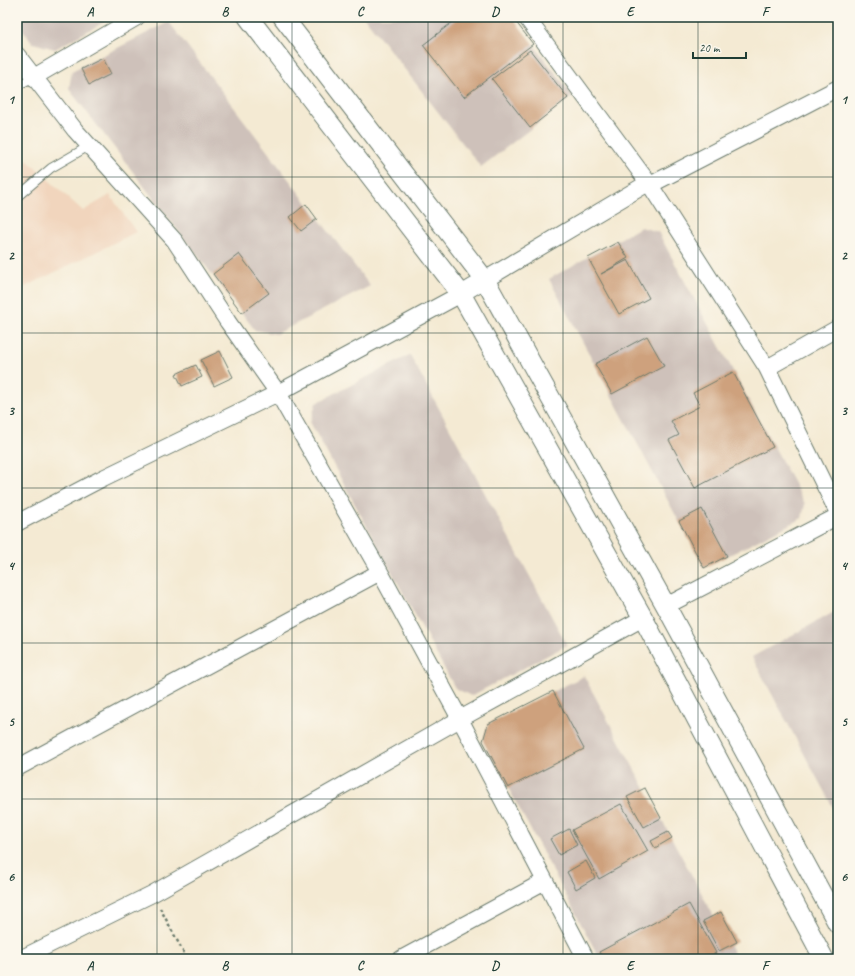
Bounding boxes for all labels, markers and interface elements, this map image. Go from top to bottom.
text: A [87,4,95,20]
text: B [222,4,230,20]
text: C [357,4,365,20]
text: D [491,4,500,20]
text: E [627,4,636,20]
text: F [762,4,771,20]
scale bar [693,34,746,60]
text: 20 m [699,40,721,56]
text: 1 [8,92,16,108]
text: 1 [841,92,849,108]
text: 2 [8,248,15,264]
text: 2 [841,248,848,264]
text: 3 [8,403,15,419]
text: 3 [841,403,848,419]
text: 4 [8,558,16,574]
text: 4 [841,558,849,574]
text: 5 [8,714,15,730]
text: 5 [841,714,848,730]
text: 6 [8,869,15,885]
text: 6 [841,869,848,885]
text: A [87,958,95,974]
text: B [222,958,230,974]
text: C [357,958,365,974]
text: D [491,958,500,974]
text: E [627,958,636,974]
text: F [762,958,771,974]

